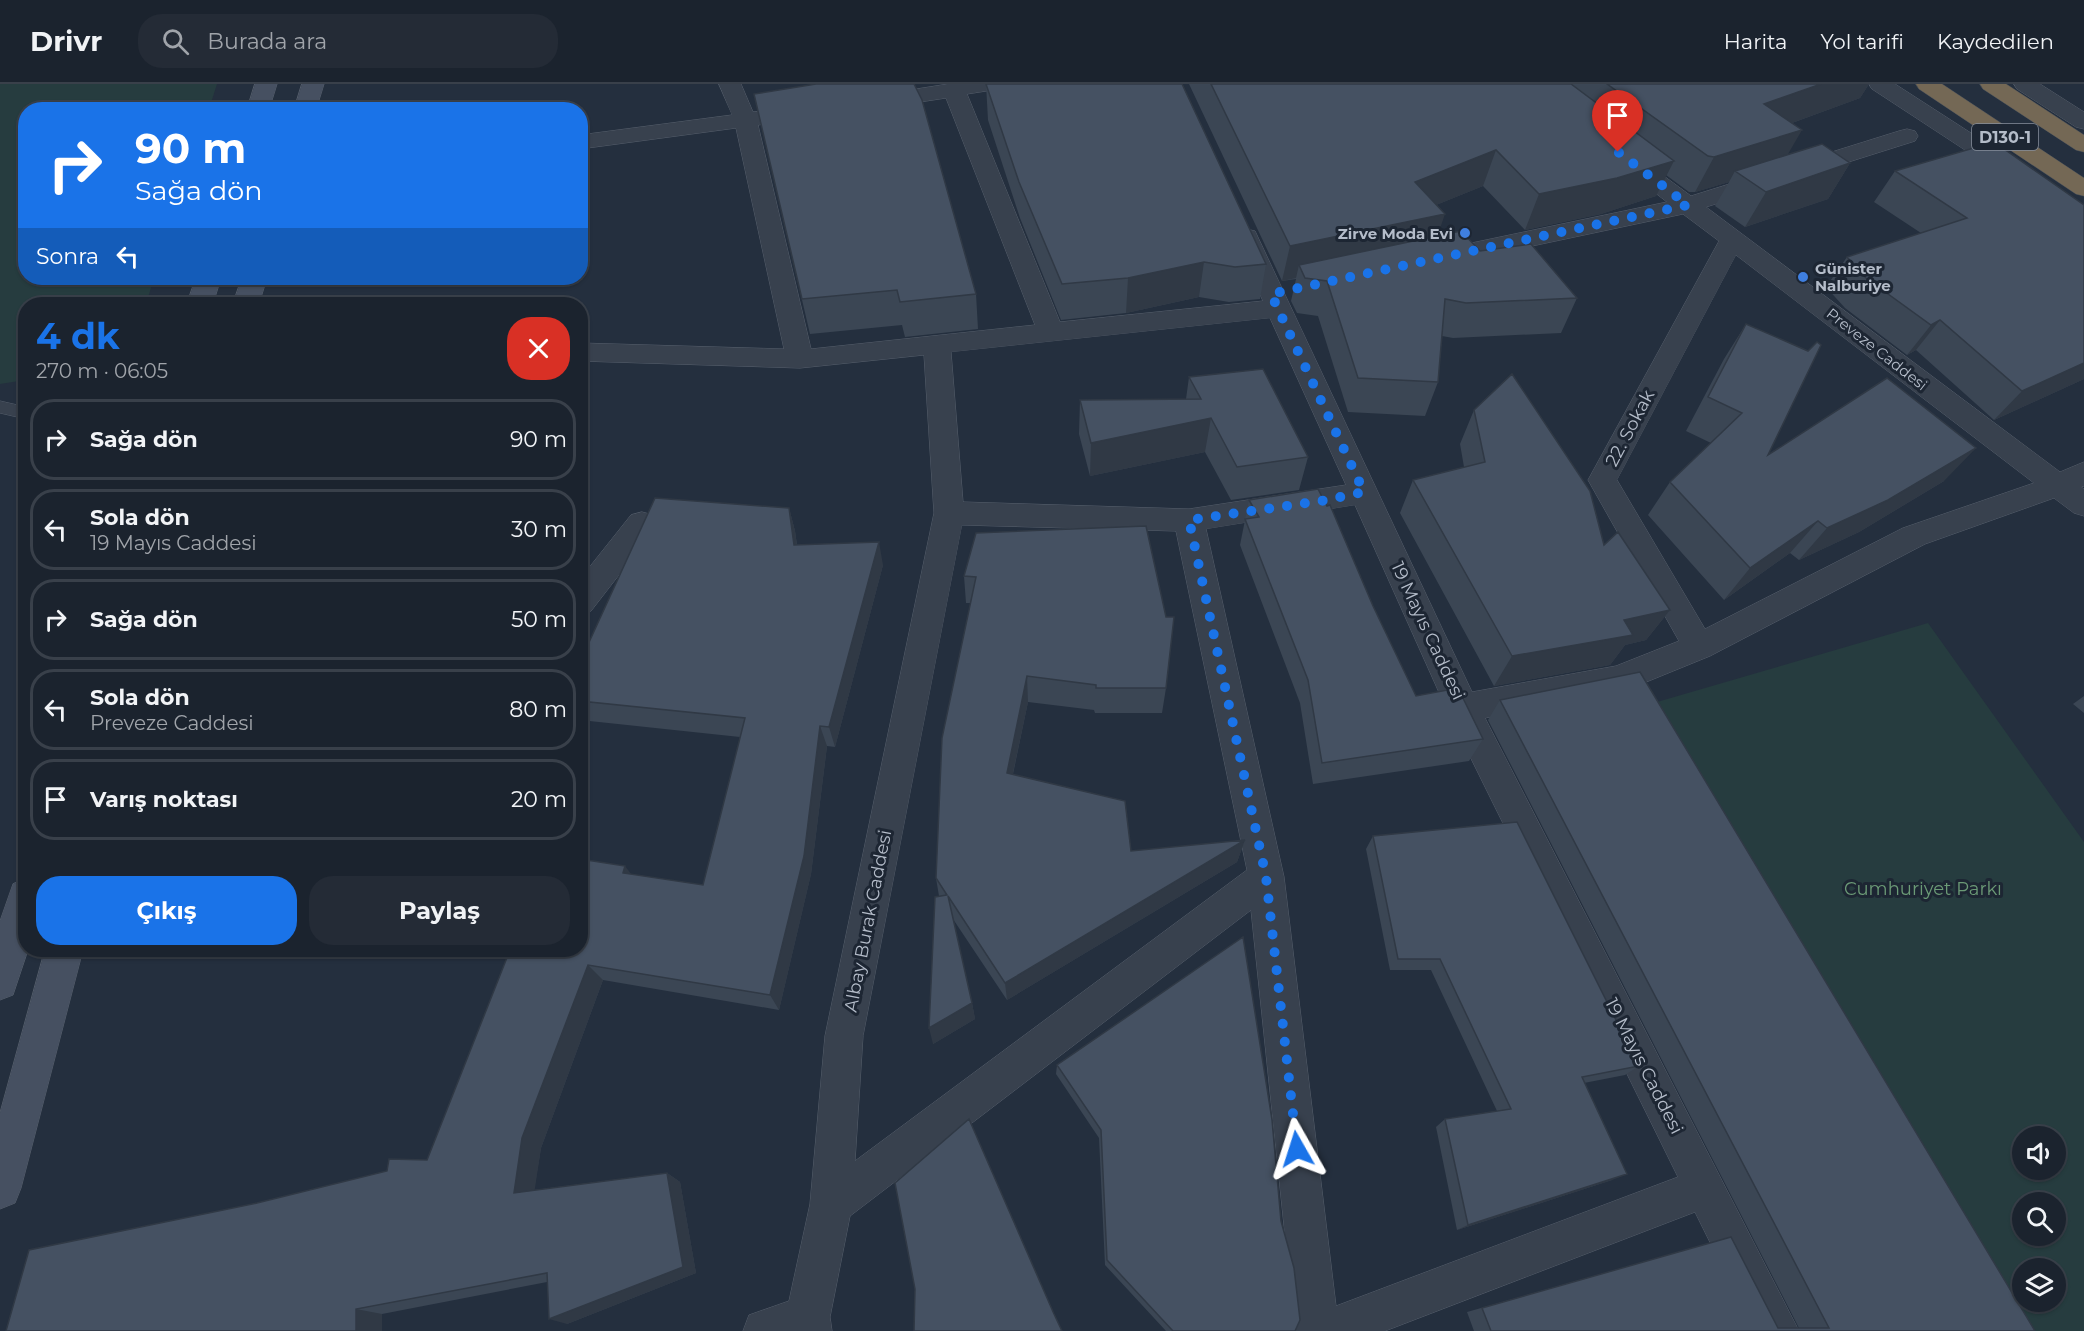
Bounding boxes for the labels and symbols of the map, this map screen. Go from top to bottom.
pin [1592,90,1643,152]
road number: D130-1 [1972,124,2038,150]
place label: Zirve Moda Evi [1338,224,1453,243]
marker: Zirve Moda Evi [1458,226,1472,240]
place label: Günister Nalburiye [1815,259,1891,295]
marker: Günister Nalburiye [1796,270,1810,284]
street label: Preveze Caddesi [1823,304,1931,394]
street label: 22. Sokak [1601,386,1659,470]
street label: 19 Mayıs Caddesi [1386,558,1470,704]
street label: Albay Burak Caddesi [840,828,896,1014]
park label: Cumhuriyet Parkı [1844,878,2002,900]
street label: 19 Mayıs Caddesi [1600,994,1688,1138]
position arrow [1265,1117,1329,1181]

